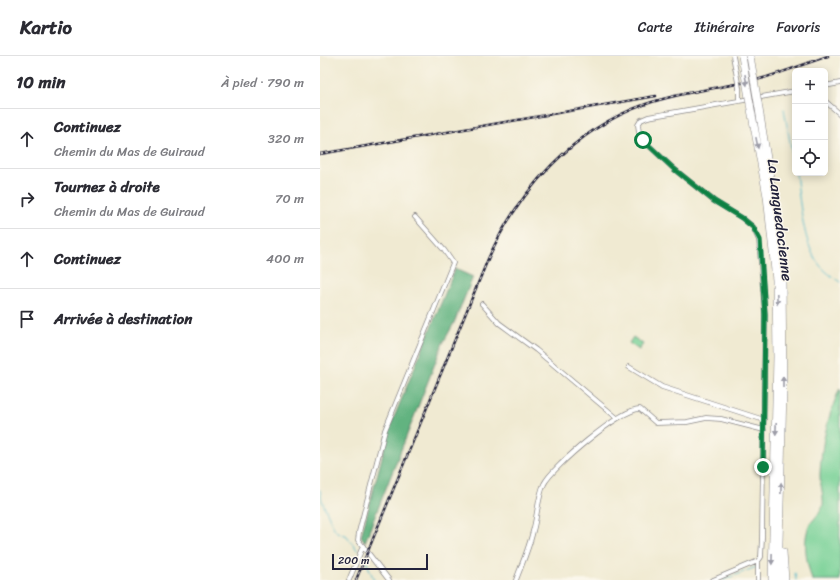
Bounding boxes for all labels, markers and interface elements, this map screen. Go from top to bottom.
text: Kartio [20,11,72,44]
text: Carte [638,15,673,40]
text: Itinéraire [695,15,754,40]
text: Favoris [776,15,820,40]
text: 10 min [16,67,65,97]
map controls [792,68,828,176]
button: + [792,68,828,104]
text: À pied · 790 m [221,71,304,94]
one-way arrow [743,74,749,86]
button: − [792,104,828,140]
text: Continuez [54,114,121,140]
text: 320 m [268,127,304,150]
icon: ahead [16,128,38,150]
route start [634,131,652,149]
one-way arrow [754,136,760,149]
text: Chemin du Mas de Guiraud [54,140,205,163]
button: locate [792,140,828,176]
street label: La Languedocienne [760,157,800,283]
text: Tournez à droite [54,174,160,200]
text: 70 m [275,187,304,210]
icon: right [16,188,38,210]
text: Chemin du Mas de Guiraud [54,200,205,223]
text: Continuez [54,246,121,272]
text: 400 m [266,247,304,270]
icon: ahead [16,248,38,270]
one-way arrow [773,293,780,305]
text: Arrivée à destination [54,306,192,332]
icon: arrive [16,308,38,330]
one-way arrow [780,375,786,388]
one-way arrow [772,423,779,435]
route end [754,458,772,476]
one-way arrow [778,481,784,494]
text: 200 m [338,551,370,570]
scale bar [332,552,428,571]
one-way arrow [769,553,775,566]

